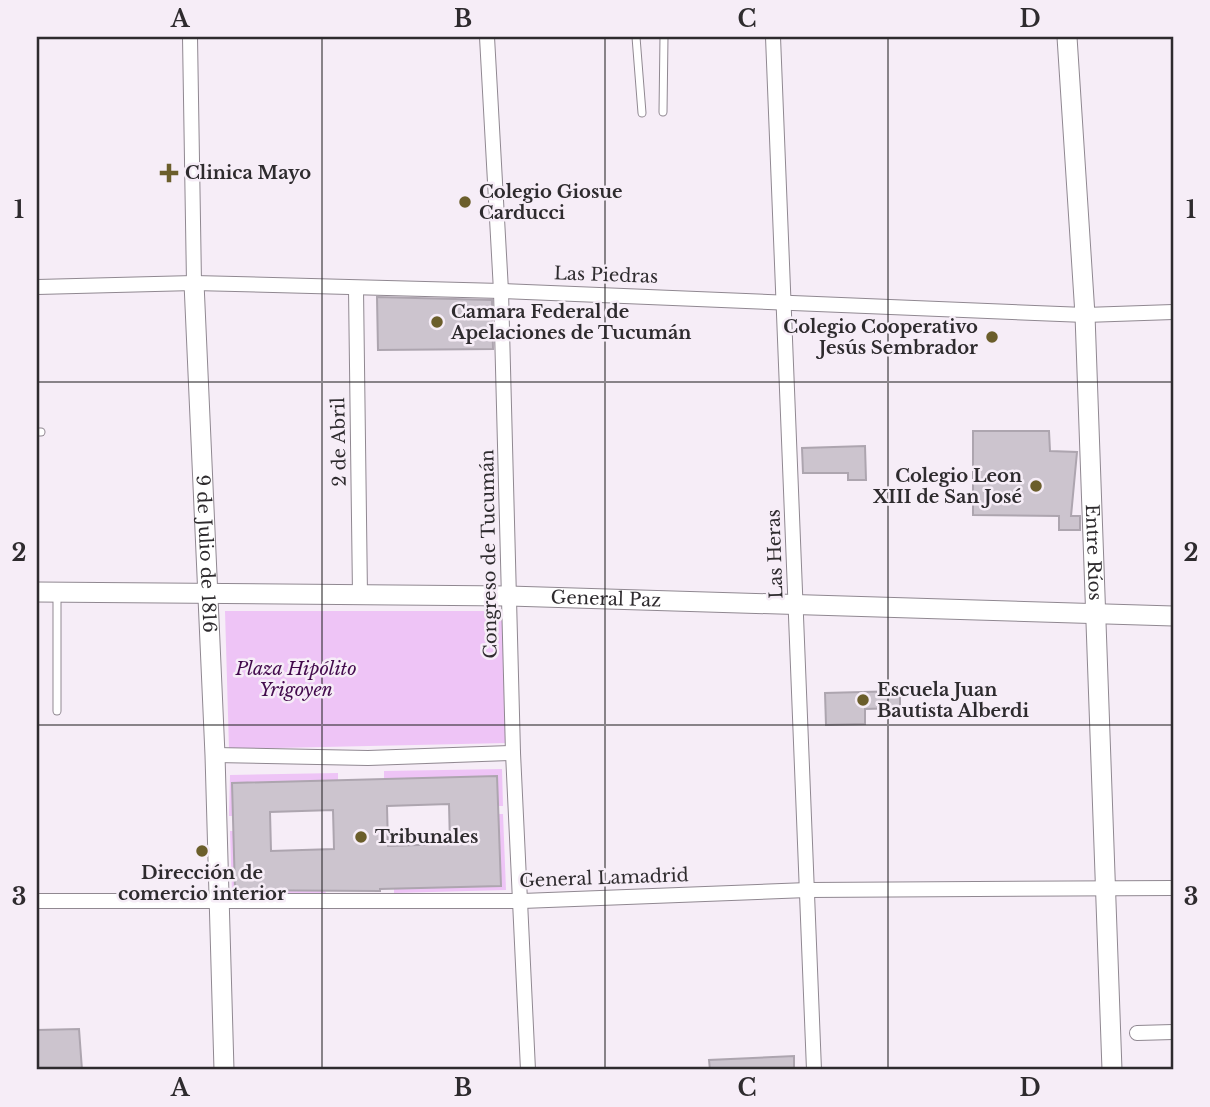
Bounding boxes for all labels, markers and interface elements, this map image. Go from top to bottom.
text: A [170,5,191,33]
text: B [454,5,472,33]
text: C [738,5,756,33]
text: D [1019,5,1041,33]
place label: Clinica Mayo [185,162,311,184]
marker: Clinica Mayo [159,163,179,183]
place label: Colegio Giosue Carducci [479,181,623,224]
marker: Colegio Giosue Carducci [457,194,473,210]
text: 1 [14,196,24,224]
text: 1 [1186,196,1196,224]
street label: Las Piedras [554,262,658,288]
place label: Camara Federal de Apelaciones de Tucumán [450,301,691,344]
marker: Camara Federal de Apelaciones de Tucumán [429,314,445,330]
place label: Colegio Cooperativo Jesús Sembrador [783,316,978,359]
marker: Colegio Cooperativo Jesús Sembrador [984,329,1000,345]
street label: 2 de Abril [327,397,351,487]
street label: Congreso de Tucumán [476,449,502,659]
place label: Colegio Leon XIII de San José [872,465,1022,508]
street label: 9 de Julio de 1816 [192,474,221,633]
marker: Colegio Leon XIII de San José [1028,478,1044,494]
street label: Entre Ríos [1081,504,1106,601]
street label: Las Heras [762,509,788,599]
text: 2 [12,539,26,567]
text: 2 [1184,539,1198,567]
street label: General Paz [550,586,662,612]
park label: Plaza Hipólito Yrigoyen [234,658,357,701]
place label: Escuela Juan Bautista Alberdi [877,679,1029,722]
marker: Escuela Juan Bautista Alberdi [855,692,871,708]
place label: Tribunales [375,826,478,848]
marker: Tribunales [353,829,369,845]
marker: Dirección de comercio interior [194,843,210,859]
place label: Dirección de comercio interior [118,862,286,905]
street label: General Lamadrid [519,864,689,892]
text: 3 [12,883,26,911]
text: 3 [1184,883,1198,911]
text: A [170,1074,191,1102]
text: B [454,1074,472,1102]
text: C [738,1074,756,1102]
text: D [1019,1074,1041,1102]

